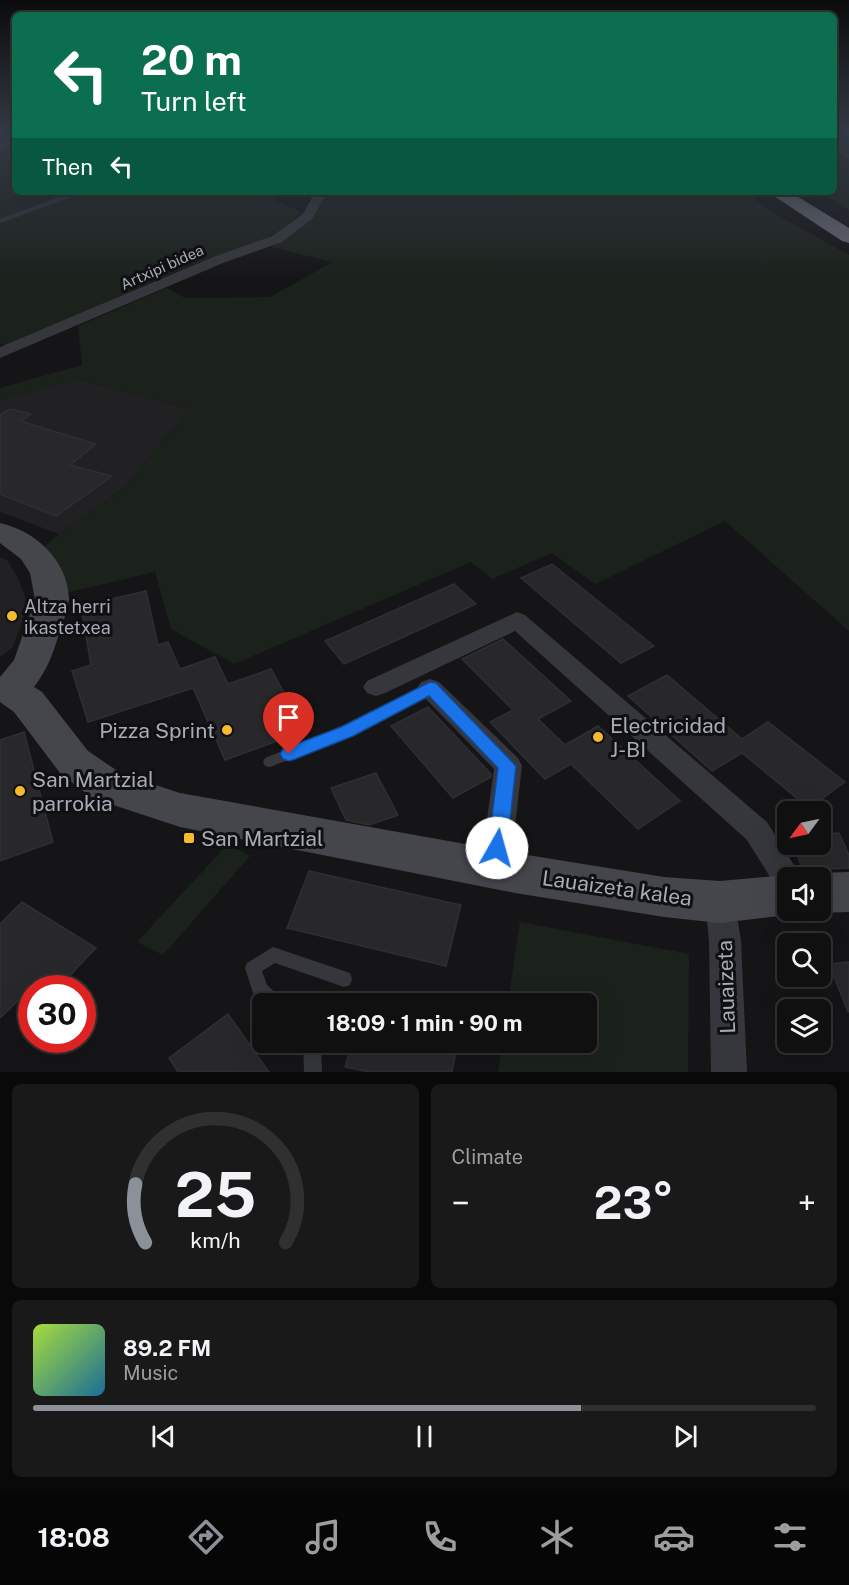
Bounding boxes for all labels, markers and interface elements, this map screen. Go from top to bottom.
text: 20 m [141,35,242,84]
icon: left [42,36,120,114]
text: Turn left [141,85,247,117]
icon: left [105,150,138,183]
text: Then [42,154,93,180]
street label: Artxipi bidea [118,241,206,293]
place label: Altza herri ikastetxea [24,596,111,638]
marker: Altza herri ikastetxea [5,609,19,623]
pin [263,692,314,754]
icon: arrive [272,701,305,734]
place label: Electricidad J-BI [610,713,726,762]
place label: Pizza Sprint [99,718,215,743]
marker: Pizza Sprint [220,723,234,737]
marker: Electricidad J-BI [591,730,605,744]
place label: San Martzial parrokia [32,767,154,816]
marker: San Martzial parrokia [13,784,27,798]
north arrow [777,801,831,855]
map controls [777,801,831,1053]
position arrow [465,816,529,880]
place label: San Martzial [201,826,323,851]
marker: San Martzial [182,831,196,845]
street label: Lauaizeta kalea [541,865,693,911]
button: sound [777,867,831,921]
button: search [777,933,831,987]
street label: Lauaizeta [712,940,740,1034]
speed limit sign: 30 [18,975,96,1053]
button: layers [777,999,831,1053]
text: 18:09 · 1 min · 90 m [326,1010,523,1036]
text: Climate [452,1145,523,1169]
text: 25 [174,1158,256,1231]
text: 23° [594,1176,674,1229]
text: − [452,1184,470,1222]
text: + [798,1184,816,1222]
text: km/h [190,1228,240,1253]
text: 89.2 FM [123,1335,211,1361]
text: Music [123,1361,178,1385]
icon: previous [147,1420,180,1453]
icon: pause [408,1420,441,1453]
icon: next [669,1420,702,1453]
icon: directions [185,1516,227,1558]
icon: music [302,1516,344,1558]
icon: phone [419,1516,461,1558]
icon: climate [536,1516,578,1558]
icon: car [653,1516,695,1558]
icon: filters [769,1516,811,1558]
text: 18:08 [37,1521,110,1553]

